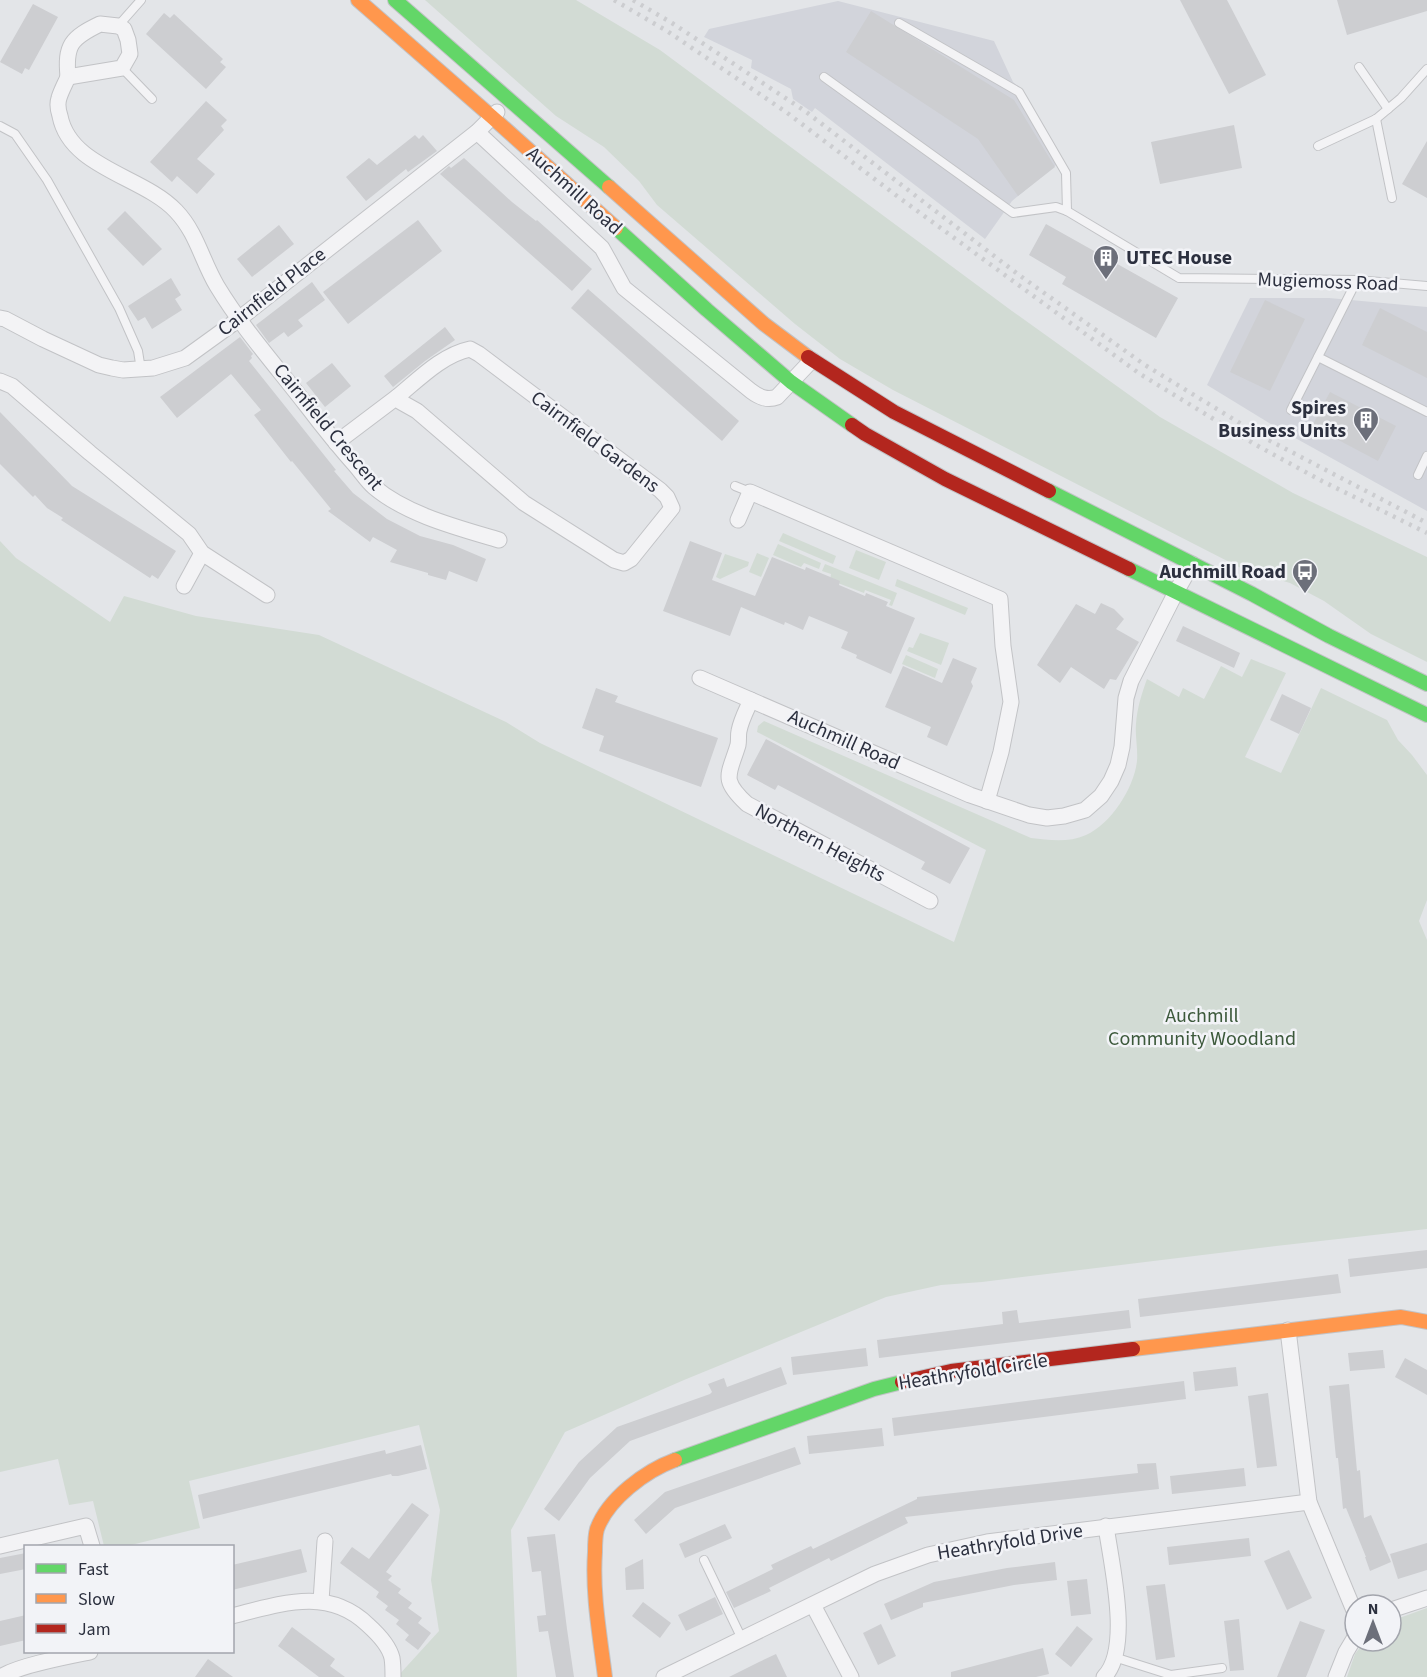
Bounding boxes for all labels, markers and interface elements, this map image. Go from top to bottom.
street label: Auchmill Road [520,140,628,242]
street label: Cairnfield Place [212,241,332,343]
building icon: UTEC House [1091,243,1121,281]
place label: UTEC House [1126,244,1232,272]
street label: Mugiemoss Road [1257,266,1399,298]
street label: Cairnfield Crescent [267,357,390,497]
street label: Cairnfield Gardens [525,384,665,500]
place label: Spires Business Units [1218,394,1346,445]
building icon: Spires Business Units [1351,405,1381,443]
bus stop icon: Auchmill Road [1290,557,1320,595]
place label: Auchmill Road [1158,558,1286,586]
street label: Auchmill Road [783,703,905,777]
street label: Northern Heights [750,797,890,889]
park label: Auchmill Community Woodland [1108,1002,1296,1053]
street label: Heathryfold Circle [896,1346,1050,1398]
street label: Heathryfold Drive [935,1517,1085,1567]
legend [24,1545,234,1653]
text: Fast [78,1557,109,1582]
text: Slow [78,1587,115,1612]
north arrow [1343,1593,1403,1653]
text: N [1368,1598,1378,1620]
text: Jam [78,1617,111,1642]

